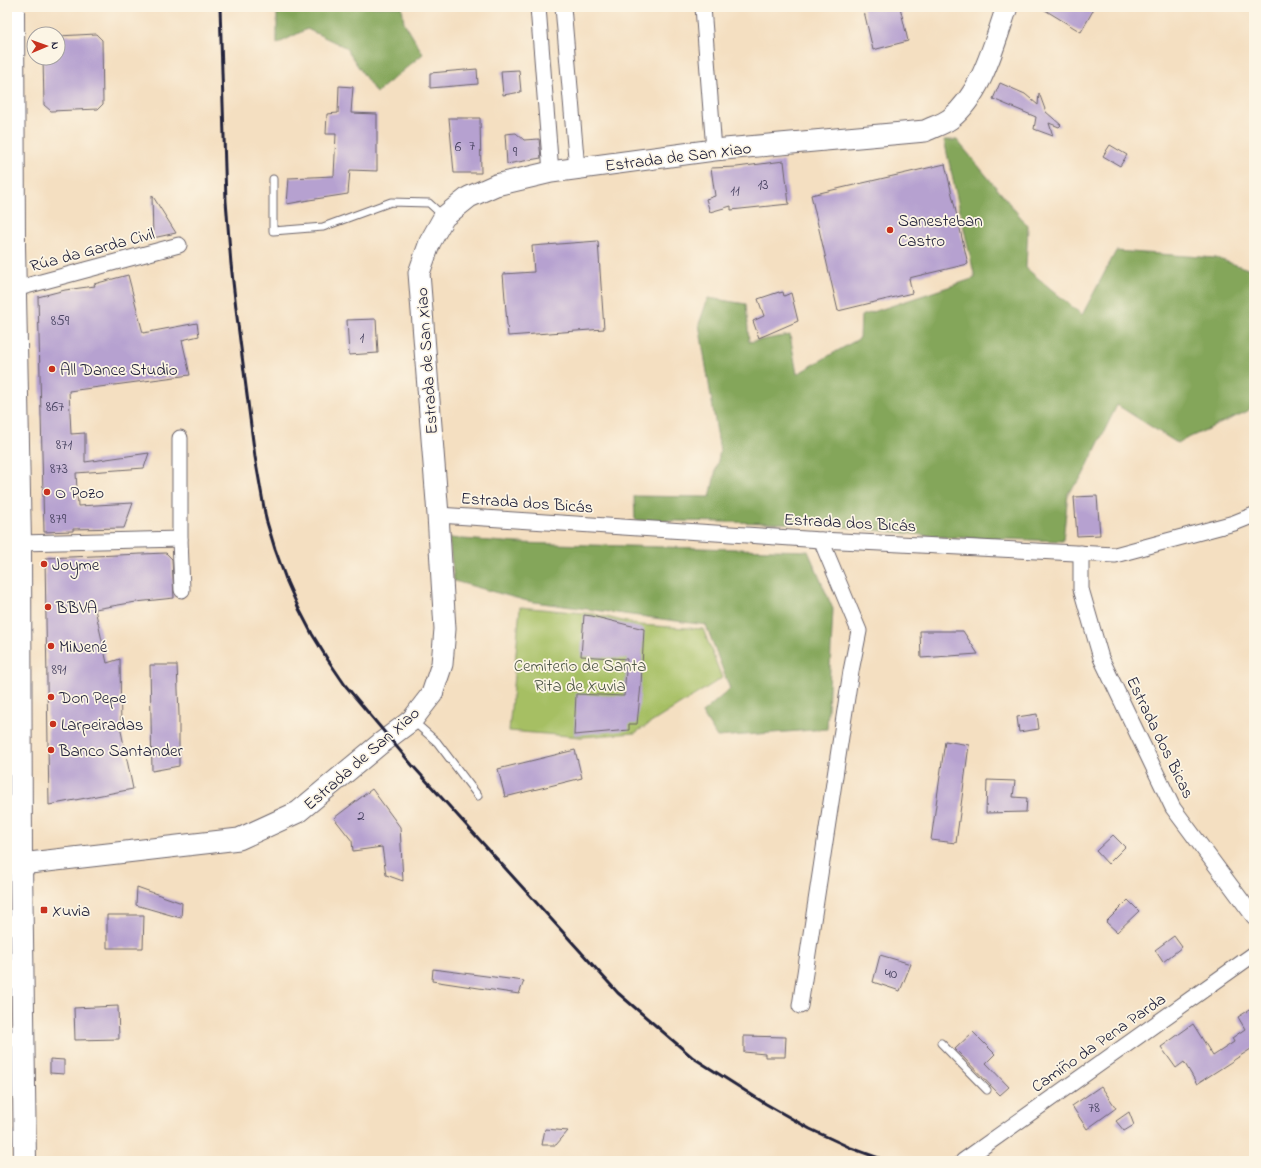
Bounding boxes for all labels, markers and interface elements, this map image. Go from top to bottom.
north arrow [26,26,66,66]
text: N [47,42,63,50]
house number: 7 [469,135,475,157]
house number: 6 [455,136,462,158]
street label: Estrada de San Xiao [604,136,753,179]
house number: 9 [513,141,518,163]
house number: 13 [758,174,768,196]
house number: 11 [730,180,740,202]
place label: Sanesteban Castro [898,209,983,254]
street label: Rúa da Garda Civil [27,222,158,279]
marker: Sanesteban Castro [885,225,895,235]
street label: Estrada de San Xiao [410,286,445,435]
house number: 859 [51,310,70,332]
house number: 1 [360,327,365,349]
place label: All Dance Studio [60,358,178,383]
marker: All Dance Studio [47,364,57,374]
house number: 867 [46,396,64,418]
house number: 871 [56,434,73,456]
house number: 873 [50,458,68,480]
place label: O Pozo [55,481,104,506]
street label: Estrada dos Bicás [460,486,594,521]
marker: O Pozo [42,487,52,497]
house number: 879 [50,508,67,530]
street label: Estrada dos Bicás [783,508,917,539]
place label: Joyme [52,553,100,579]
marker: Joyme [39,559,49,569]
place label: BBVA [55,596,97,621]
marker: BBVA [43,602,53,612]
place label: MiNené [59,635,108,660]
marker: MiNené [46,641,56,651]
park label: Cemiterio de Santa Rita de Xuvia [514,654,646,699]
house number: 891 [52,659,67,681]
street label: Estrada dos Bicas [1119,672,1200,803]
place label: Don Pepe [58,686,127,711]
marker: Don Pepe [46,692,56,702]
street label: Estrada de San Xiao [298,701,426,817]
place label: Larpeiradas [61,713,144,738]
marker: Larpeiradas [48,719,58,729]
place label: Banco Santander [58,739,184,764]
marker: Banco Santander [46,745,56,755]
house number: 2 [357,805,365,827]
place label: Xuvia [52,899,90,924]
marker: Xuvia [39,905,49,915]
house number: 40 [885,963,898,985]
street label: Camiño da Pena Parda [1026,987,1171,1099]
house number: 78 [1088,1097,1100,1119]

